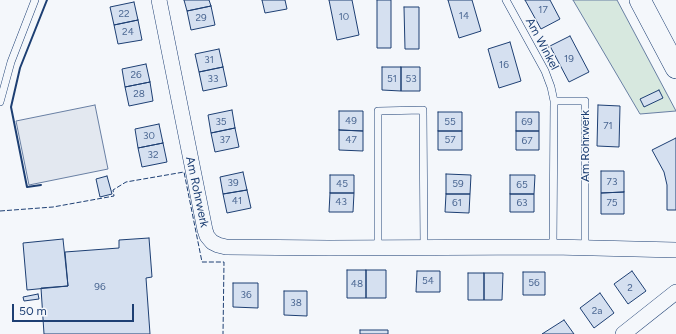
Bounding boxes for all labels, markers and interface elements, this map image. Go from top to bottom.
house number: 17 [538,4,548,16]
house number: 22 [118,8,130,20]
house number: 14 [459,10,469,22]
house number: 10 [339,11,349,23]
house number: 29 [195,12,207,24]
street label: Am Winkel [522,15,562,73]
house number: 24 [122,26,134,38]
house number: 19 [564,53,574,65]
house number: 31 [204,54,214,66]
house number: 16 [499,59,509,71]
house number: 26 [130,69,142,81]
house number: 33 [208,73,218,85]
house number: 51 [387,73,397,85]
house number: 53 [405,73,417,85]
house number: 28 [133,88,145,100]
street label: Am Rohrwerk [578,110,592,182]
house number: 49 [345,115,357,127]
house number: 35 [215,116,227,128]
house number: 55 [444,116,456,128]
house number: 69 [521,116,533,128]
house number: 71 [603,120,613,132]
house number: 30 [143,130,155,142]
house number: 37 [220,134,230,146]
house number: 47 [345,134,357,146]
house number: 57 [444,134,456,146]
house number: 67 [521,135,533,147]
house number: 32 [147,149,159,161]
street label: Am Rohrwerk [182,155,212,229]
house number: 73 [607,176,617,188]
house number: 39 [227,177,239,189]
house number: 45 [336,178,348,190]
house number: 59 [452,178,464,190]
house number: 65 [516,179,528,191]
house number: 41 [232,195,242,207]
house number: 43 [335,196,347,208]
house number: 61 [452,197,462,209]
house number: 63 [516,197,528,209]
house number: 75 [606,197,618,209]
house number: 54 [422,275,434,287]
house number: 56 [528,277,540,289]
house number: 48 [351,278,363,290]
house number: 96 [94,281,106,293]
house number: 2 [627,282,633,294]
house number: 36 [240,289,252,301]
scale bar [14,296,136,322]
house number: 38 [290,297,302,309]
text: 50 m [19,304,47,318]
house number: 2a [592,305,602,317]

